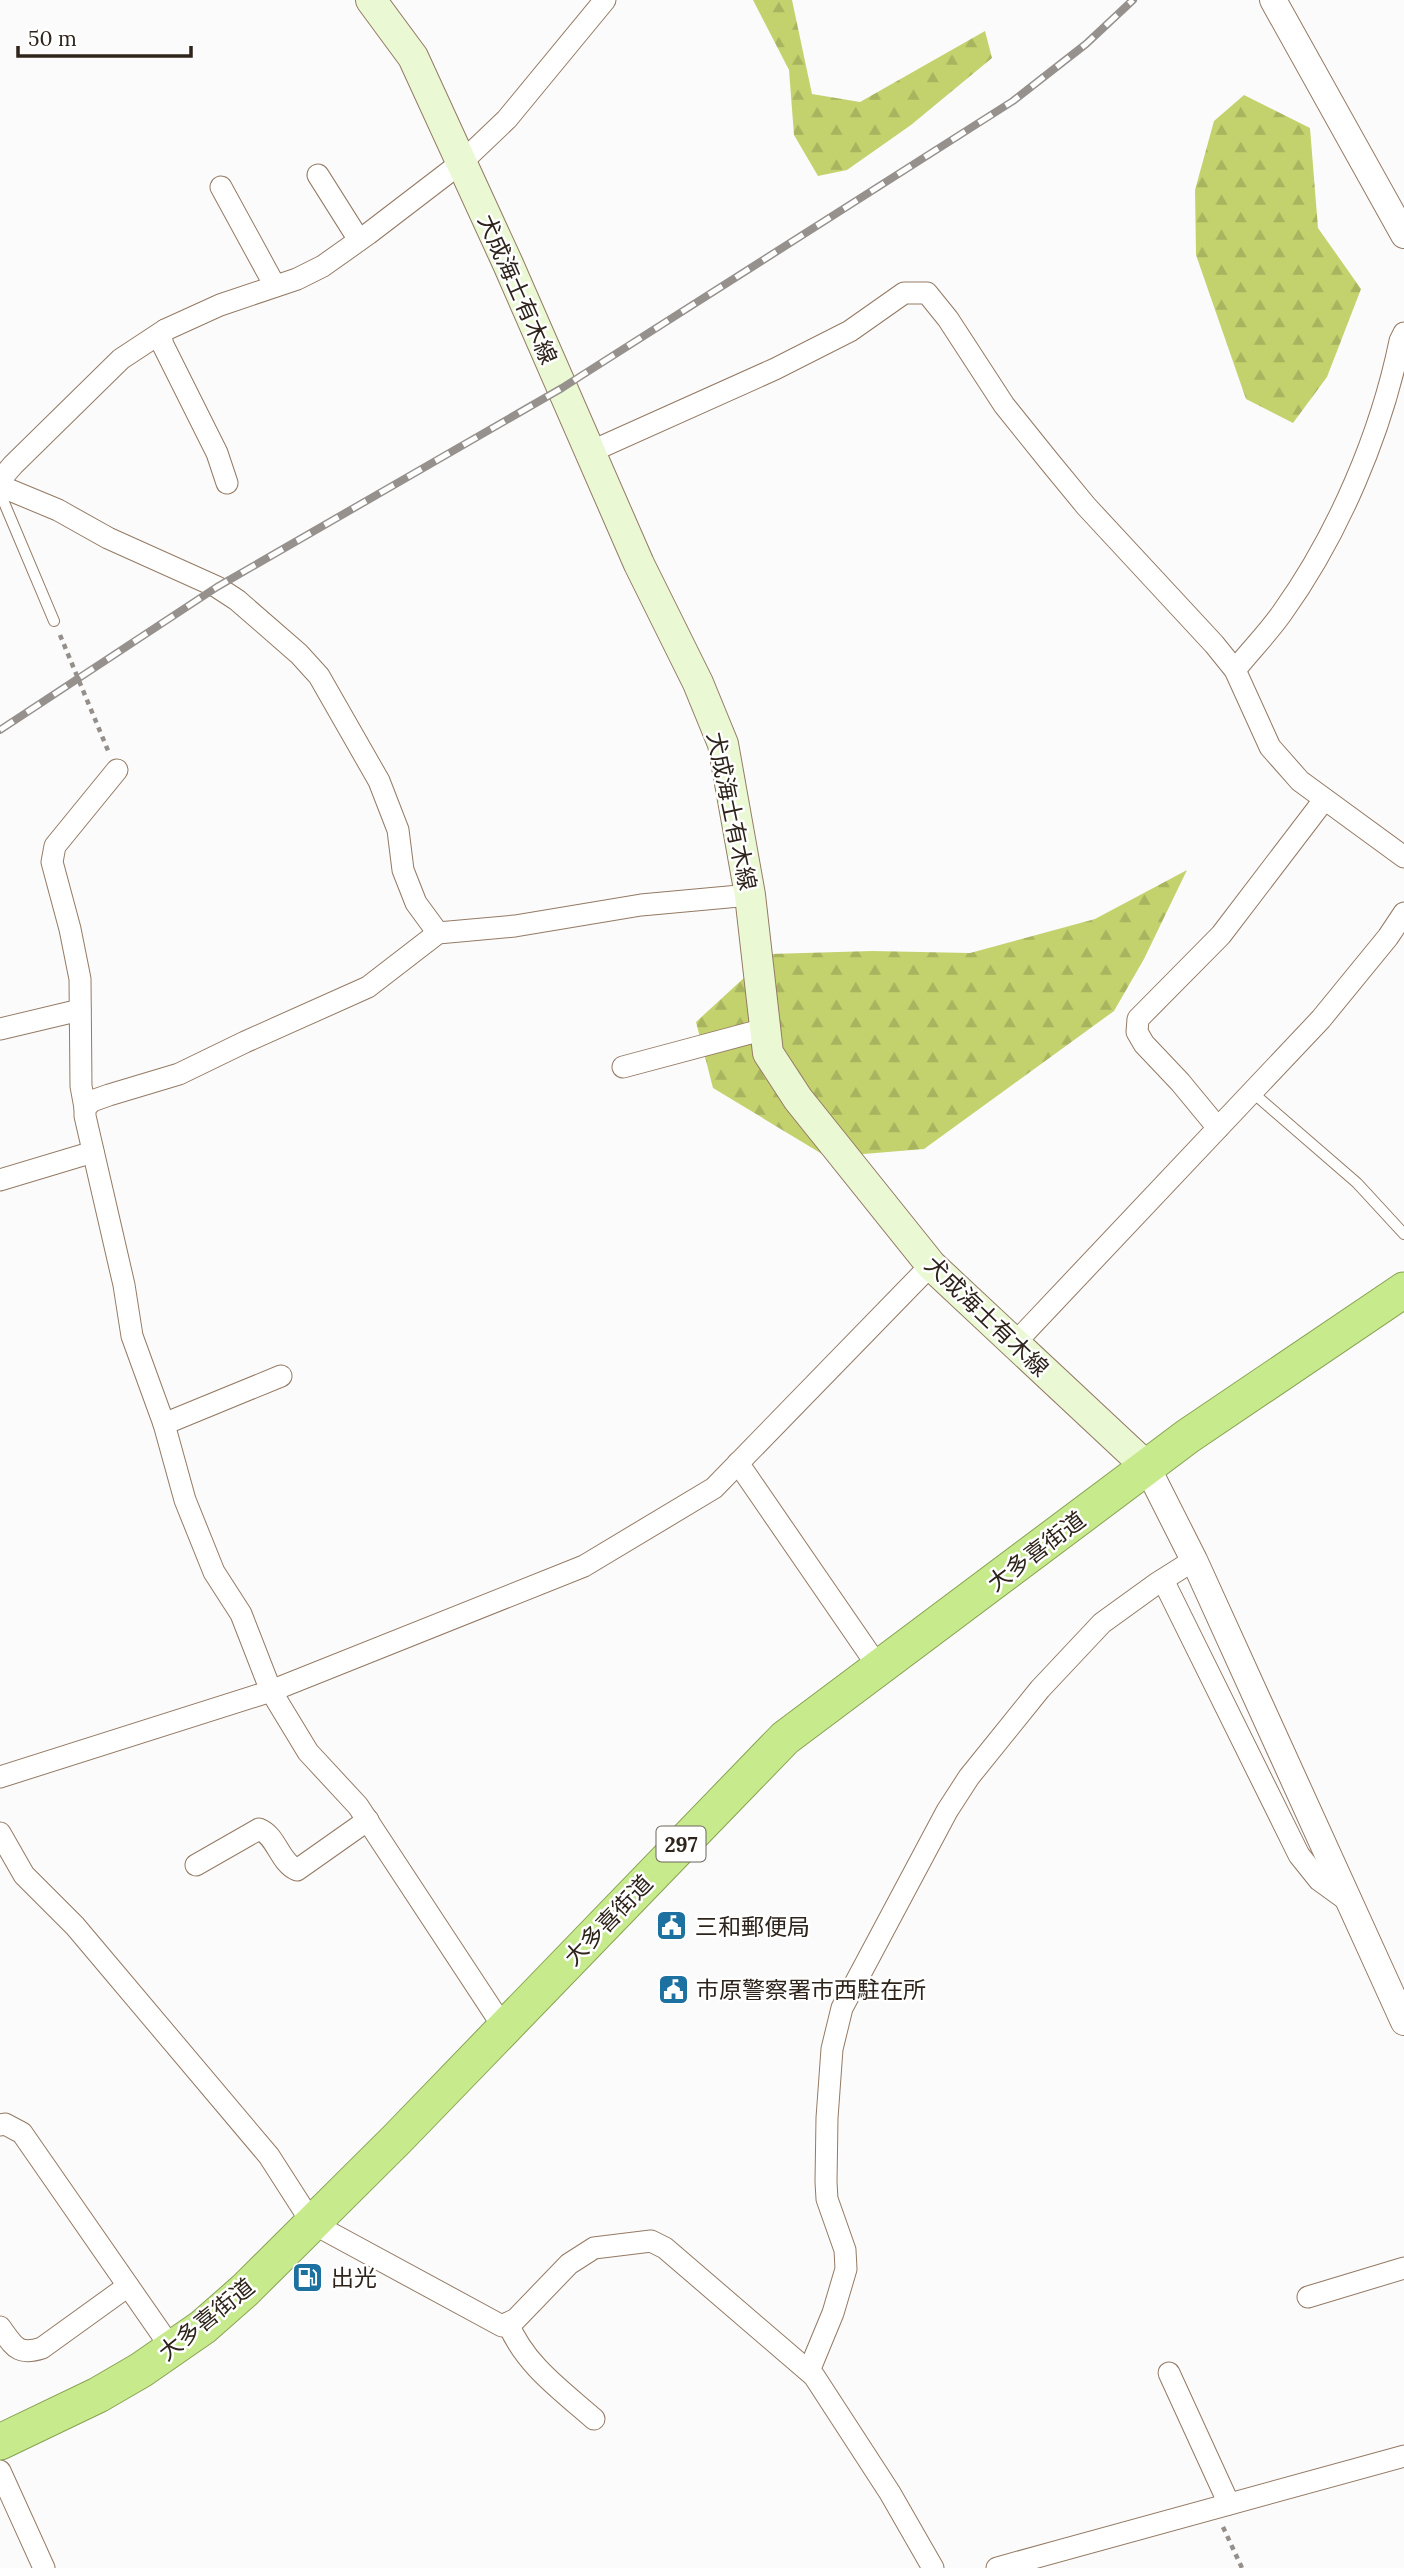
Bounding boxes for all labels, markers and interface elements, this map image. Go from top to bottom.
scale bar [18,14,191,58]
text: 50 m [28,25,77,52]
street label: 犬成海士有木線 [472,210,564,368]
street label: 犬成海士有木線 [701,729,763,893]
street label: 犬成海士有木線 [919,1250,1055,1382]
street label: 大多喜街道 [981,1505,1091,1597]
road number: 297 [656,1826,706,1862]
street label: 大多喜街道 [558,1869,658,1971]
public building icon: 三和郵便局 [655,1909,689,1943]
place label: 三和郵便局 [695,1912,810,1941]
public building icon: 市原警察署市西駐在所 [656,1972,690,2006]
place label: 市原警察署市西駐在所 [696,1975,926,2004]
fuel station icon: 出光 [291,2260,325,2294]
place label: 出光 [331,2263,377,2292]
street label: 大多喜街道 [152,2272,260,2366]

